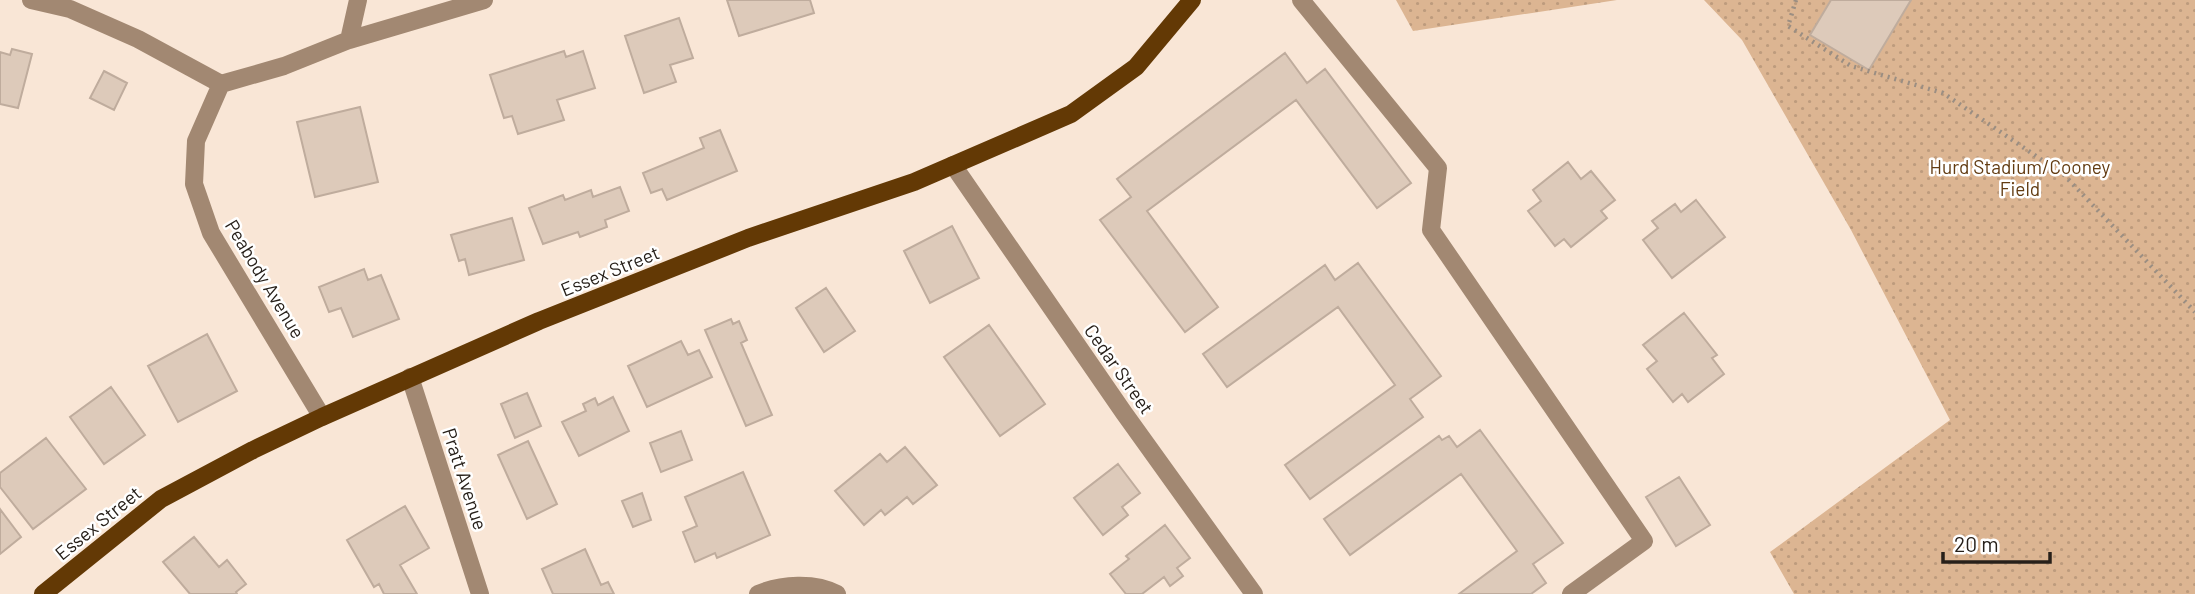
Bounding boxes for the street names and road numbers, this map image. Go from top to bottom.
street label: Peabody Avenue [221,215,310,342]
street label: Essex Street [557,240,662,301]
street label: Cedar Street [1080,319,1159,418]
street label: Pratt Avenue [438,425,493,533]
street label: Essex Street [50,481,145,564]

